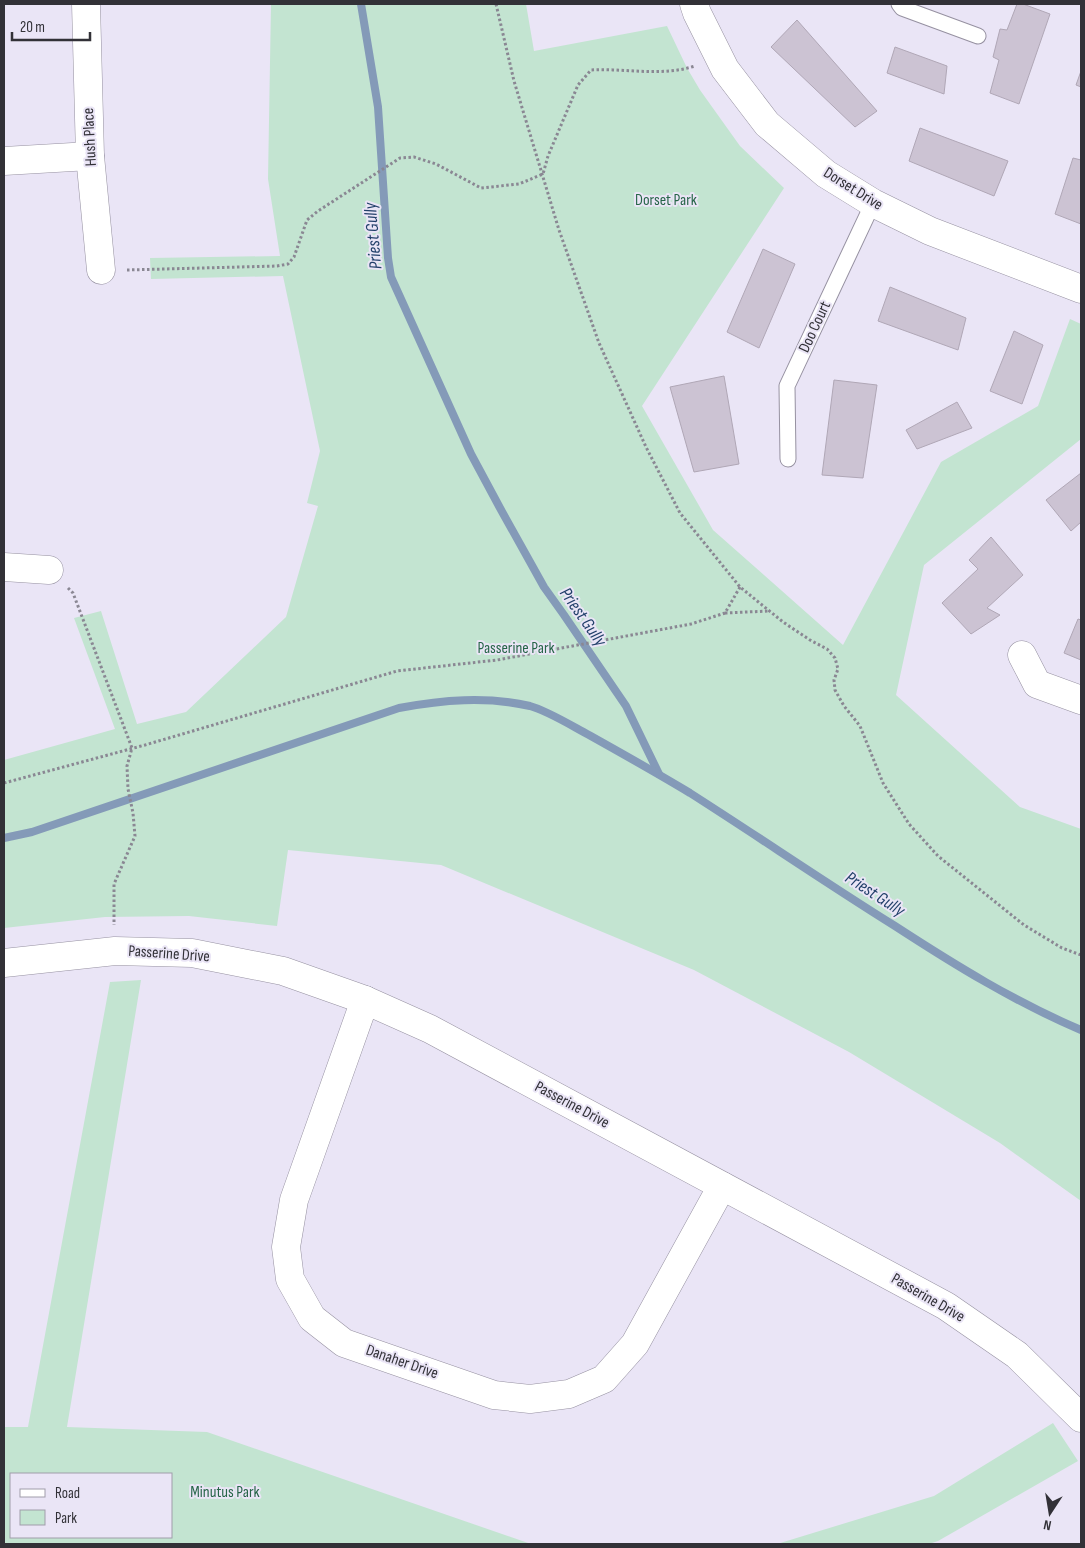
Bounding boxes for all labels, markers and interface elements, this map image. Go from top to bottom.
scale bar [12,10,90,42]
text: 20 m [20,18,45,37]
street label: Hush Place [79,107,101,167]
street label: Dorset Drive [820,163,886,215]
park label: Dorset Park [635,191,697,210]
water label: Priest Gully [360,201,386,270]
street label: Doo Court [795,298,835,356]
water label: Priest Gully [555,584,611,651]
park label: Passerine Park [477,639,555,658]
water label: Priest Gully [841,867,910,922]
street label: Passerine Drive [128,942,210,966]
street label: Passerine Drive [531,1077,613,1133]
street label: Passerine Drive [888,1269,968,1327]
street label: Danaher Drive [363,1341,441,1383]
legend [10,1473,172,1538]
park label: Minutus Park [190,1483,260,1502]
text: Road [55,1484,80,1503]
north arrow [1025,1488,1075,1538]
text: Park [55,1509,77,1528]
text: N [1042,1516,1053,1534]

